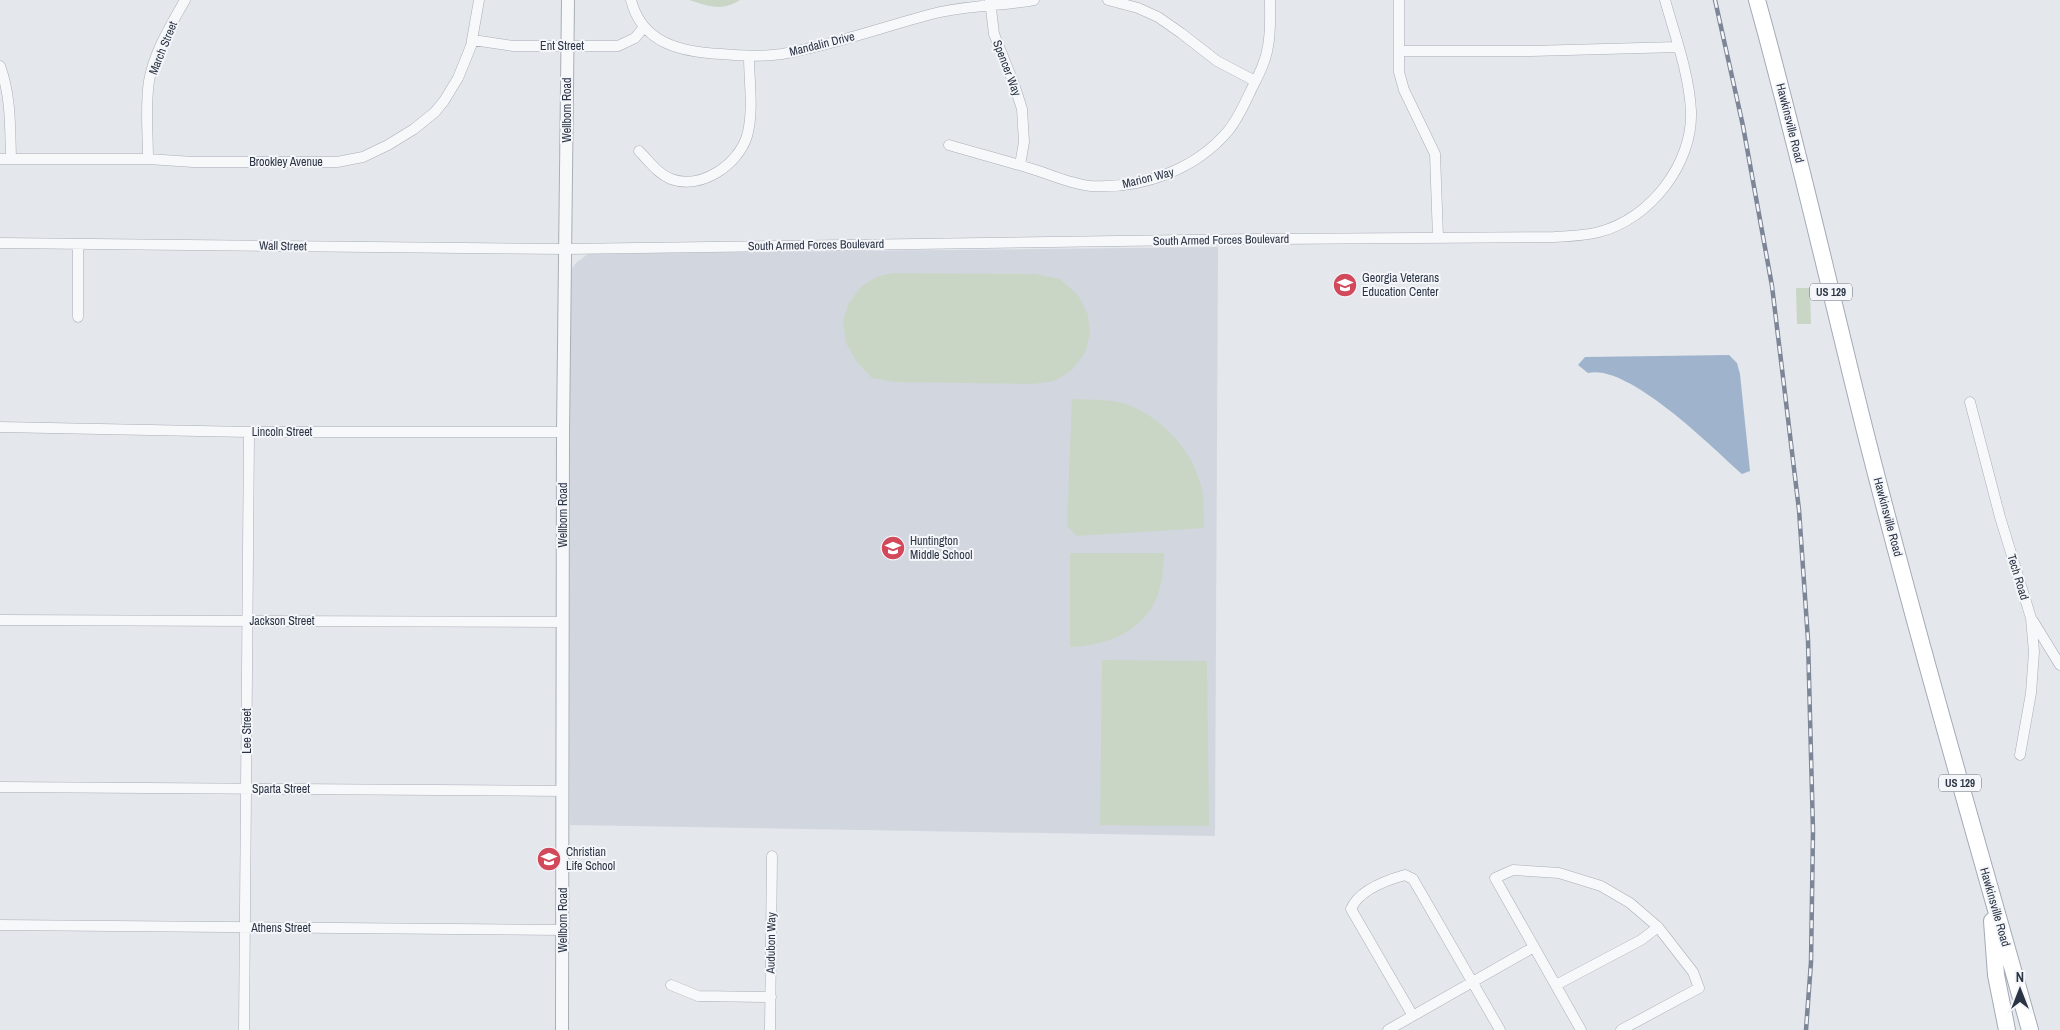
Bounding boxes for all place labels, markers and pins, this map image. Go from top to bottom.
place label: Georgia Veterans Education Center [1362,270,1439,300]
school or university icon: Georgia Veterans Education Center [1332,272,1358,298]
place label: Huntington Middle School [910,533,972,563]
school or university icon: Huntington Middle School [880,535,906,561]
place label: Christian Life School [566,844,615,874]
school or university icon: Christian Life School [536,846,562,872]

